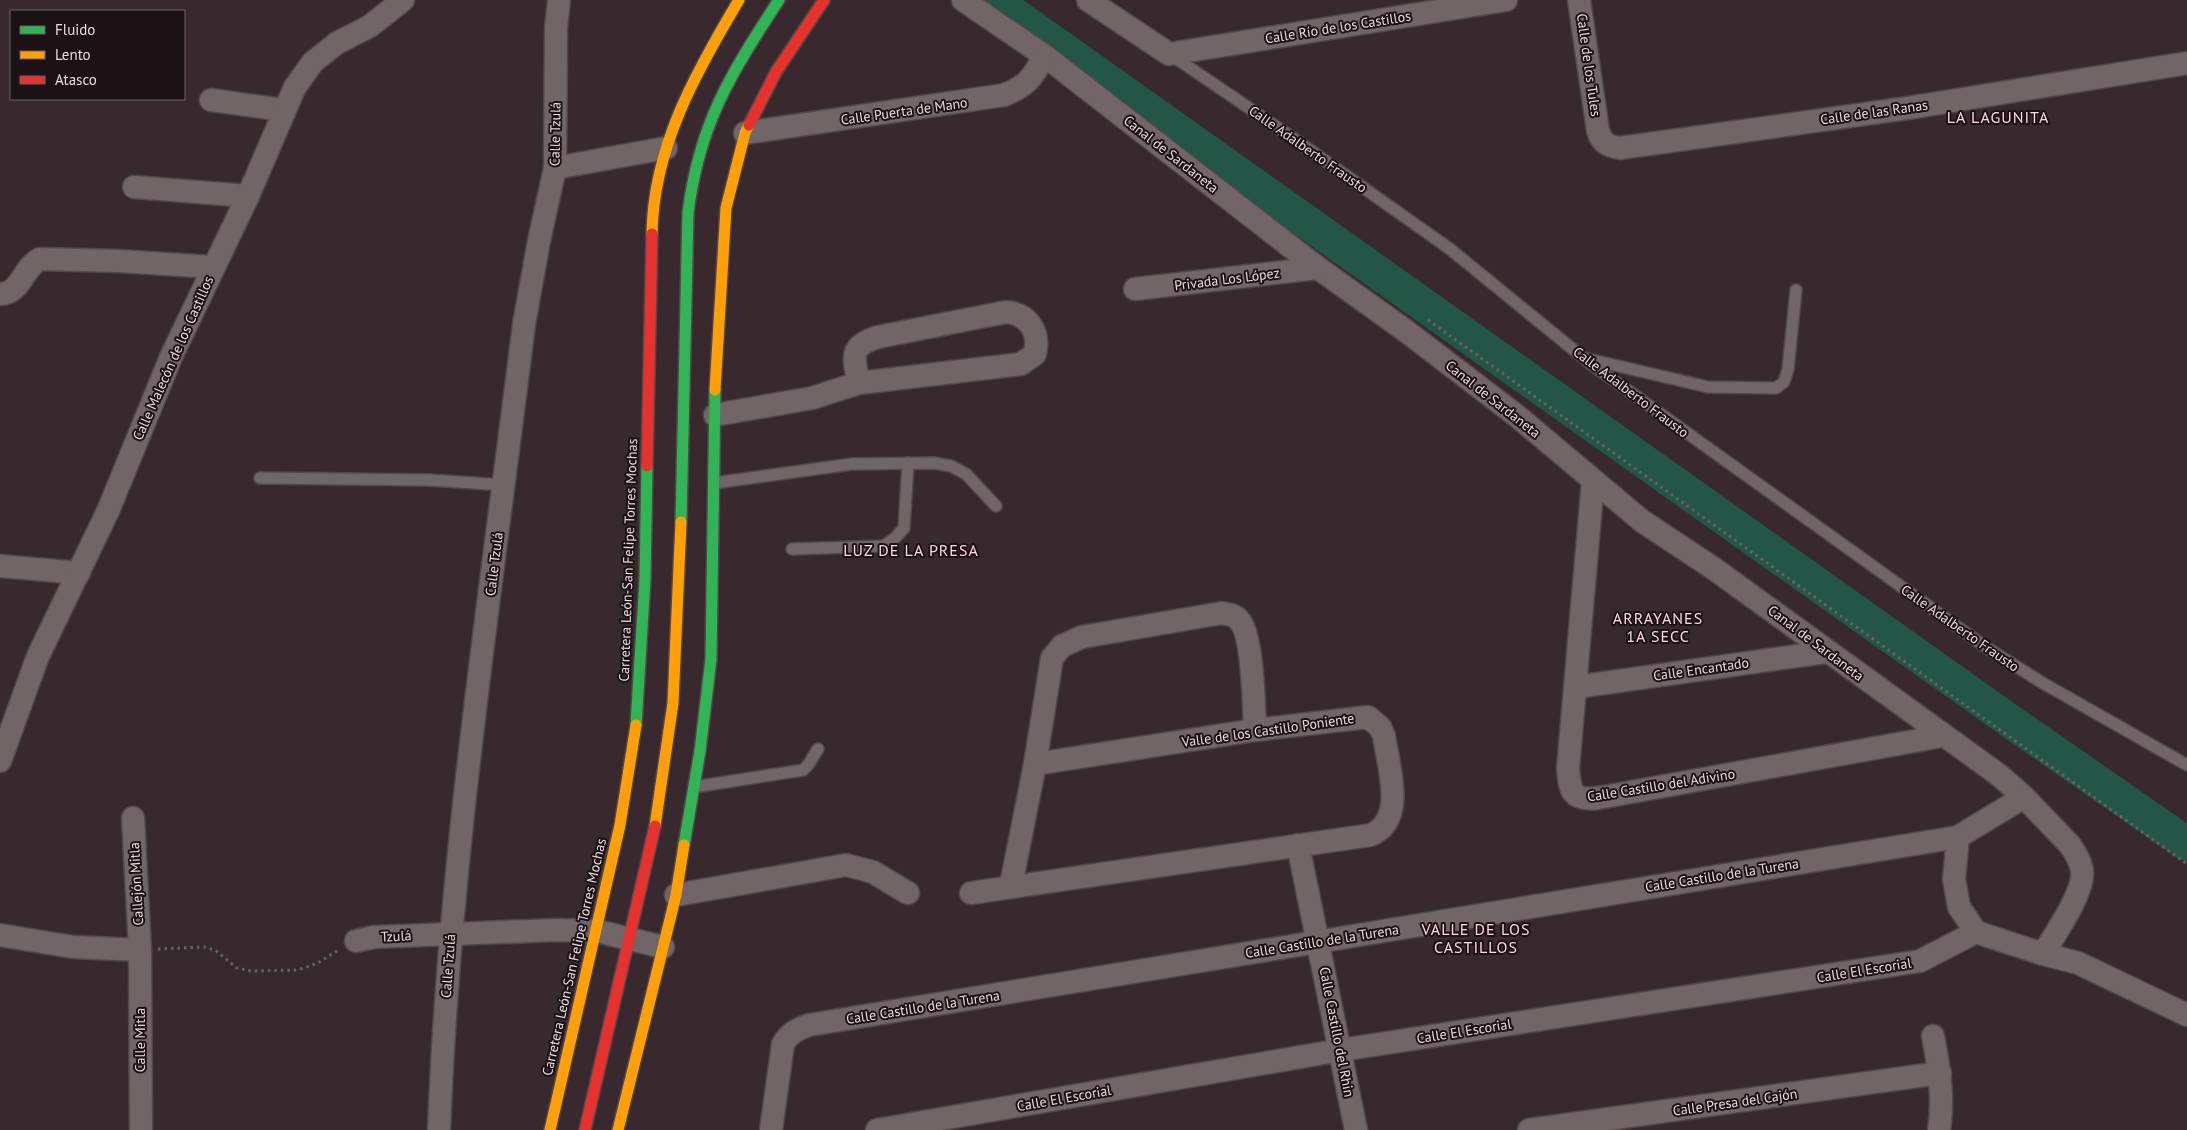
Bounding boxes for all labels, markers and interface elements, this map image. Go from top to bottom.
street label: Calle Río de los Castillos [1264,7,1412,47]
legend [10,10,185,100]
street label: Calle de los Tules [1573,12,1605,118]
text: Fluido [55,20,95,39]
text: Lento [55,45,91,64]
text: Atasco [55,70,97,89]
street label: Calle Puerta de Mano [839,93,969,129]
street label: Calle de las Ranas [1819,96,1929,128]
street label: Calle Adalberto Frausto [1245,101,1371,197]
street label: Calle Tzulá [545,102,565,166]
district label: LA LAGUNITA [1947,107,2049,127]
street label: Canal de Sardaneta [1120,111,1222,197]
street label: Privada Los López [1173,264,1281,294]
street label: Calle Malecón de los Castillos [129,273,217,443]
street label: Calle Adalberto Frausto [1570,343,1692,441]
street label: Canal de Sardaneta [1442,356,1544,442]
street label: Carretera León-San Felipe Torres Mochas [615,438,641,682]
street label: Calle Tzulá [481,531,507,597]
district label: LUZ DE LA PRESA [843,540,979,560]
street label: Calle Adalberto Frausto [1897,580,2023,676]
street label: Canal de Sardaneta [1764,601,1868,685]
district label: ARRAYANES 1A SECC [1613,608,1703,646]
street label: Calle Encantado [1652,653,1750,685]
street label: Valle de los Castillo Poniente [1180,709,1355,751]
street label: Calle Castillo del Adivino [1586,764,1736,806]
street label: Carretera León-San Felipe Torres Mochas [538,836,610,1077]
street label: Callejón Mitla [125,842,147,926]
street label: Calle Castillo de la Turena [1644,854,1800,896]
district label: VALLE DE LOS CASTILLOS [1420,919,1531,957]
street label: Calle Castillo de la Turena [1244,920,1400,962]
street label: Tzulá [380,926,412,946]
street label: Calle Tzulá [437,933,459,999]
street label: Calle El Escorial [1815,954,1913,986]
street label: Calle Castillo del Rhin [1316,965,1358,1099]
street label: Calle Castillo de la Turena [845,986,1001,1028]
street label: Calle Mitla [131,1008,149,1072]
street label: Calle El Escorial [1415,1015,1513,1047]
street label: Calle El Escorial [1015,1081,1113,1115]
street label: Calle Presa del Cajón [1672,1084,1798,1120]

